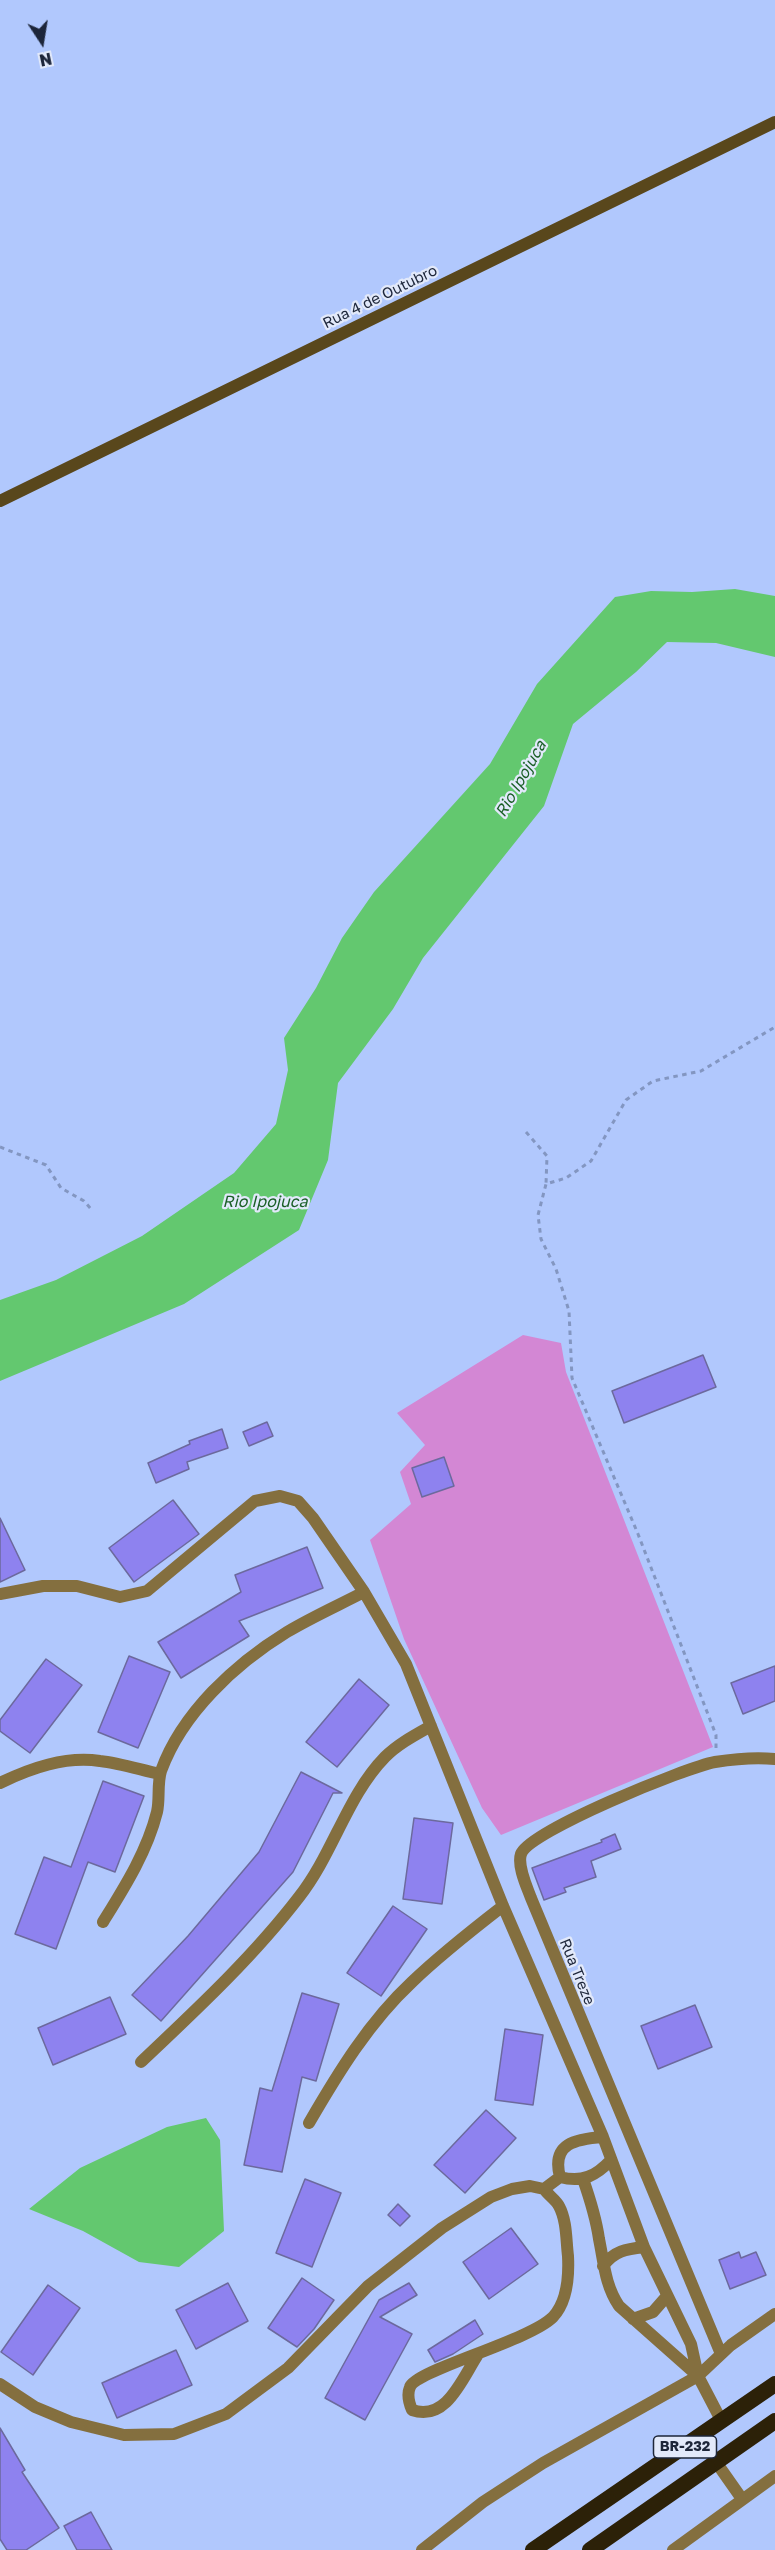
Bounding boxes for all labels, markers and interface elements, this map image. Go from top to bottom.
north arrow [12,12,72,72]
text: N [38,49,54,71]
street label: Rua 4 de Outubro [320,262,440,332]
water label: Rio Ipojuca [491,737,551,821]
water label: Rio Ipojuca [223,1192,307,1212]
street label: Rua Treze [556,1936,598,2008]
road number: BR-232 [654,2436,716,2458]

